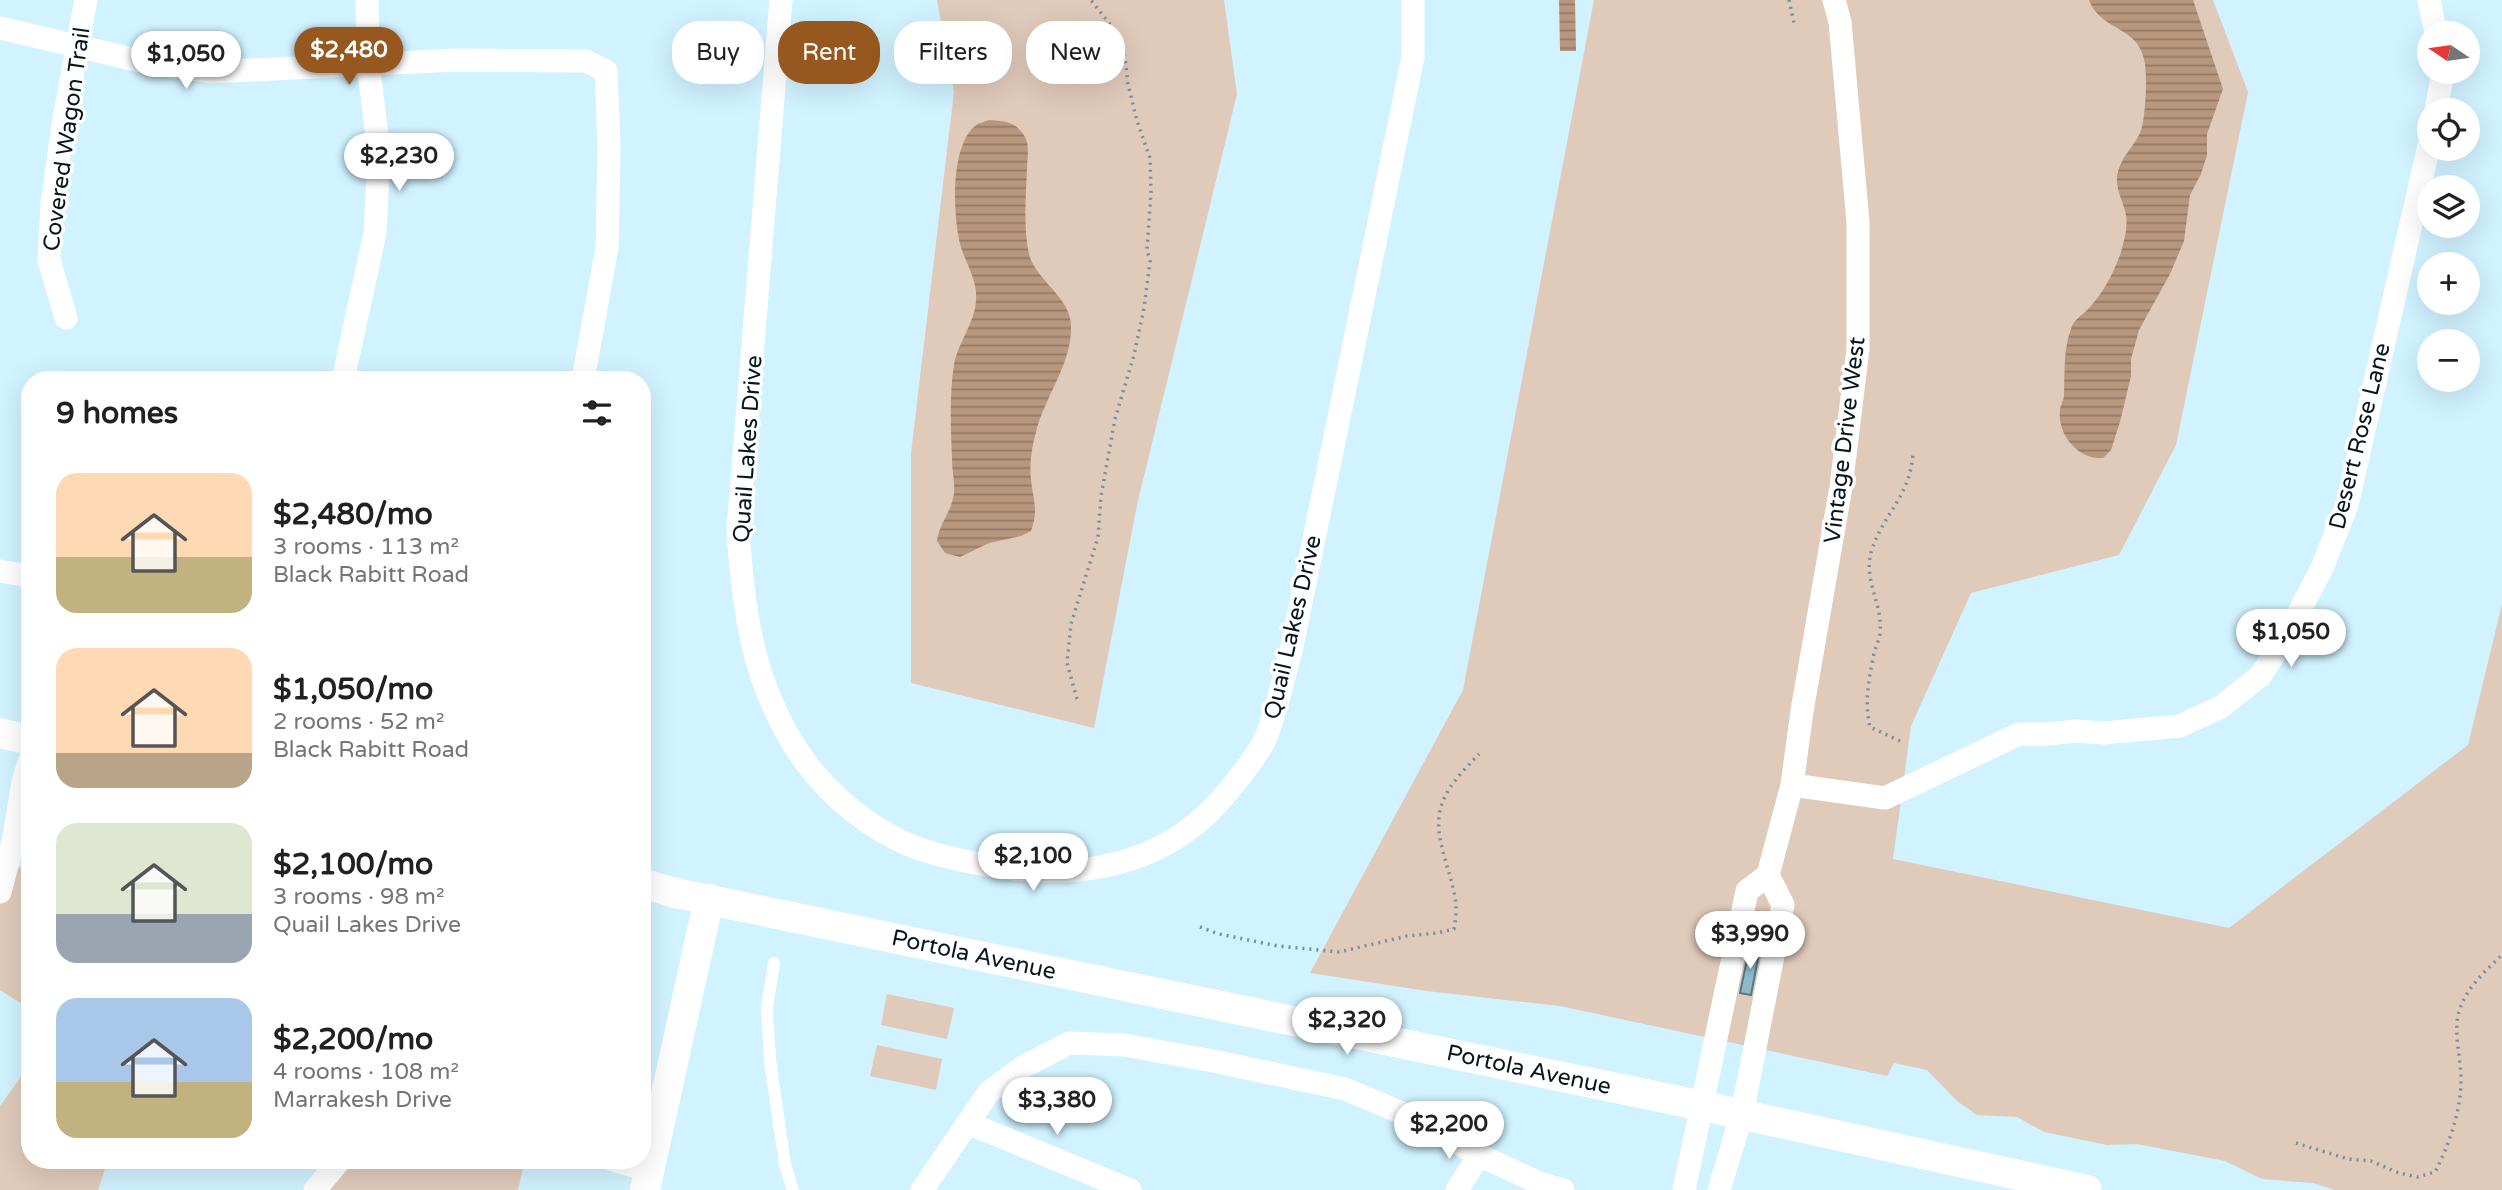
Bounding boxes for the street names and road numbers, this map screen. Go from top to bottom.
street label: Covered Wagon Trail [37,25,97,253]
street label: Vintage Drive West [1818,335,1872,545]
street label: Desert Rose Lane [2323,340,2397,532]
street label: Quail Lakes Drive [727,354,769,544]
street label: Quail Lakes Drive [1258,532,1328,722]
street label: Portola Avenue [889,924,1059,986]
street label: Portola Avenue [1444,1039,1614,1101]

